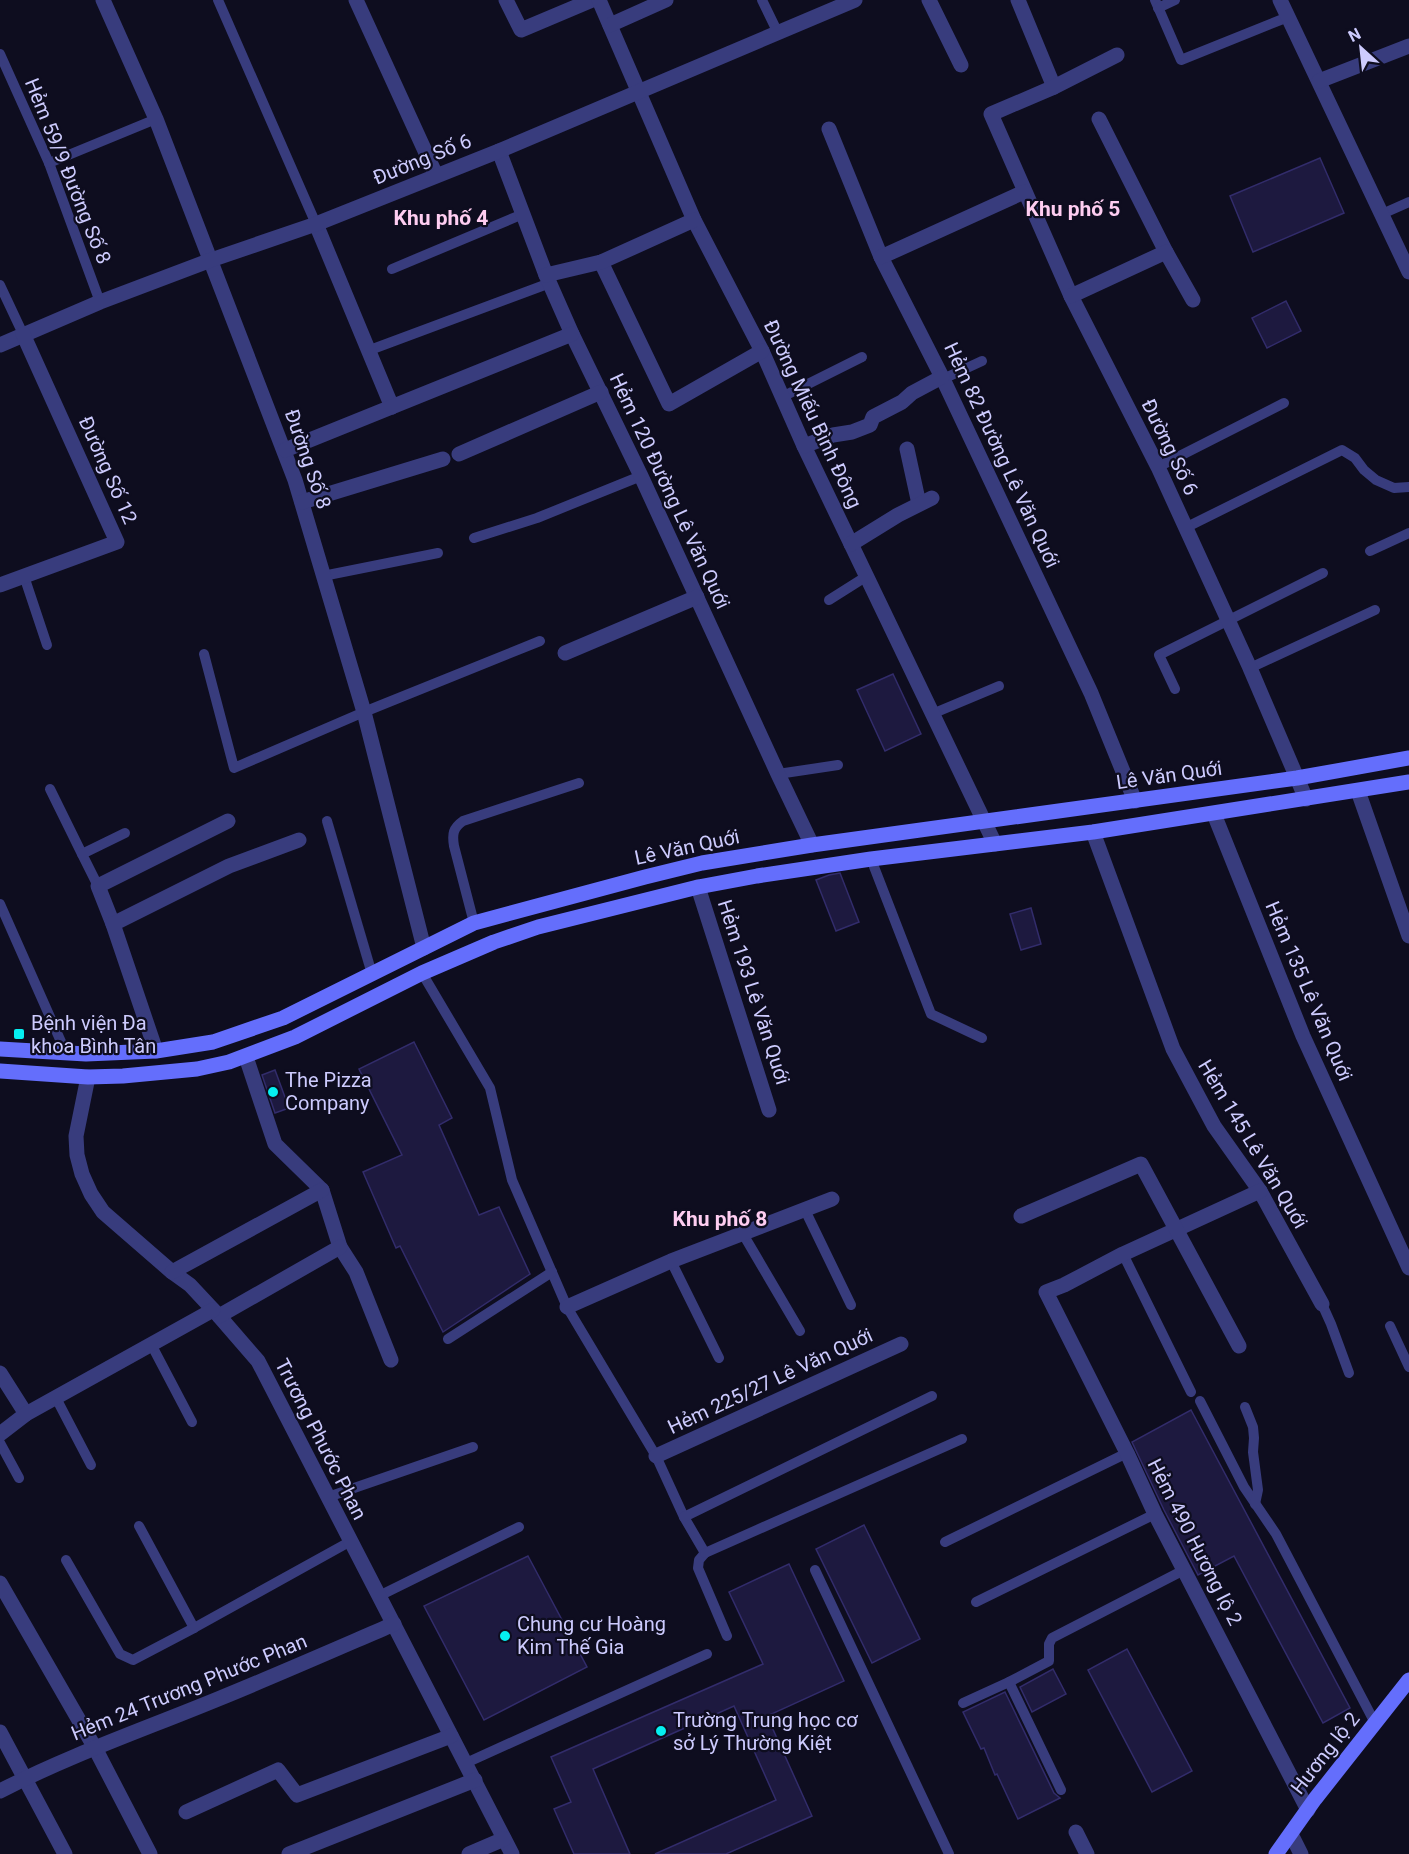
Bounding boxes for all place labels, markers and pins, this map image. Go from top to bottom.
place label: Bệnh viện Đa khoa Bình Tân [31,1011,156,1058]
marker: Bệnh viện Đa khoa Bình Tân [12,1027,26,1041]
place label: The Pizza Company [285,1068,372,1115]
marker: The Pizza Company [266,1085,280,1099]
place label: Chung cư Hoàng Kim Thế Gia [517,1612,666,1659]
marker: Chung cư Hoàng Kim Thế Gia [498,1629,512,1643]
place label: Trường Trung học cơ sở Lý Thường Kiệt [673,1708,858,1755]
marker: Trường Trung học cơ sở Lý Thường Kiệt [654,1724,668,1738]

